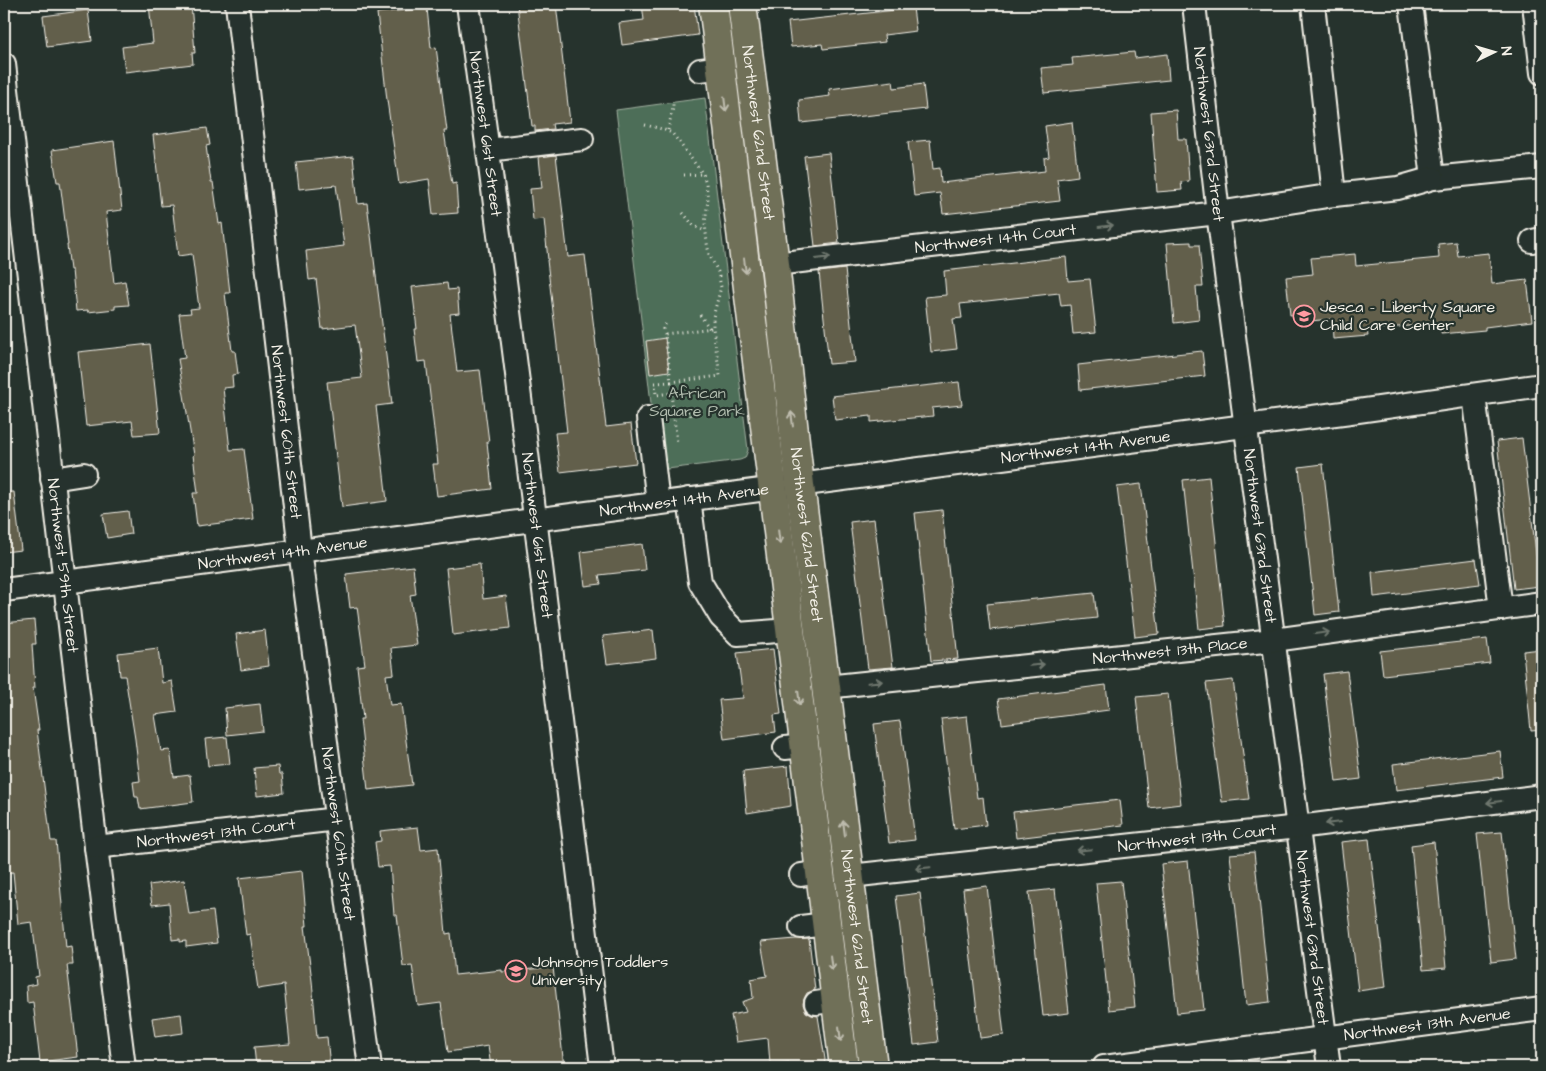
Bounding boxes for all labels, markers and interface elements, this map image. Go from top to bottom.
north arrow [1468,28,1518,78]
street label: Northwest 62nd Street [736,44,780,222]
street label: Northwest 63rd Street [1188,46,1230,223]
text: N [1496,46,1516,56]
street label: Northwest 61st Street [464,50,508,219]
one-way arrow [721,96,731,112]
street label: Northwest 14th Court [914,218,1078,259]
one-way arrow [1098,221,1114,231]
one-way arrow [815,253,831,263]
one-way arrow [740,257,750,273]
place label: Jesca - Liberty Square Child Care Center [1320,296,1495,336]
school or university icon: Jesca - Liberty Square Child Care Center [1292,304,1316,328]
street label: Northwest 60th Street [265,344,307,521]
park label: African Square Park [649,382,745,422]
one-way arrow [787,411,797,427]
street label: Northwest 14th Avenue [1000,425,1172,469]
street label: Northwest 62nd Street [785,447,829,624]
street label: Northwest 63rd Street [1238,447,1282,625]
street label: Northwest 61st Street [516,451,558,620]
street label: Northwest 59th Street [42,477,84,654]
street label: Northwest 14th Avenue [598,478,770,522]
one-way arrow [774,528,784,544]
street label: Northwest 14th Avenue [197,531,369,575]
one-way arrow [1314,628,1330,638]
street label: Northwest 13th Place [1092,632,1249,670]
one-way arrow [1028,660,1044,670]
one-way arrow [867,677,883,687]
one-way arrow [794,690,804,706]
street label: Northwest 60th Street [316,746,361,923]
one-way arrow [1486,797,1502,807]
street label: Northwest 13th Court [136,813,297,853]
street label: Northwest 13th Court [1116,818,1278,858]
one-way arrow [1325,818,1341,828]
one-way arrow [839,820,849,836]
one-way arrow [1077,846,1093,855]
street label: Northwest 62nd Street [835,848,879,1026]
street label: Northwest 63rd Street [1290,849,1334,1027]
one-way arrow [915,863,931,873]
place label: Johnsons Toddlers University [532,951,668,992]
one-way arrow [826,955,836,971]
school or university icon: Johnsons Toddlers University [504,959,528,983]
street label: Northwest 13th Avenue [1343,1002,1512,1046]
one-way arrow [835,1025,845,1041]

